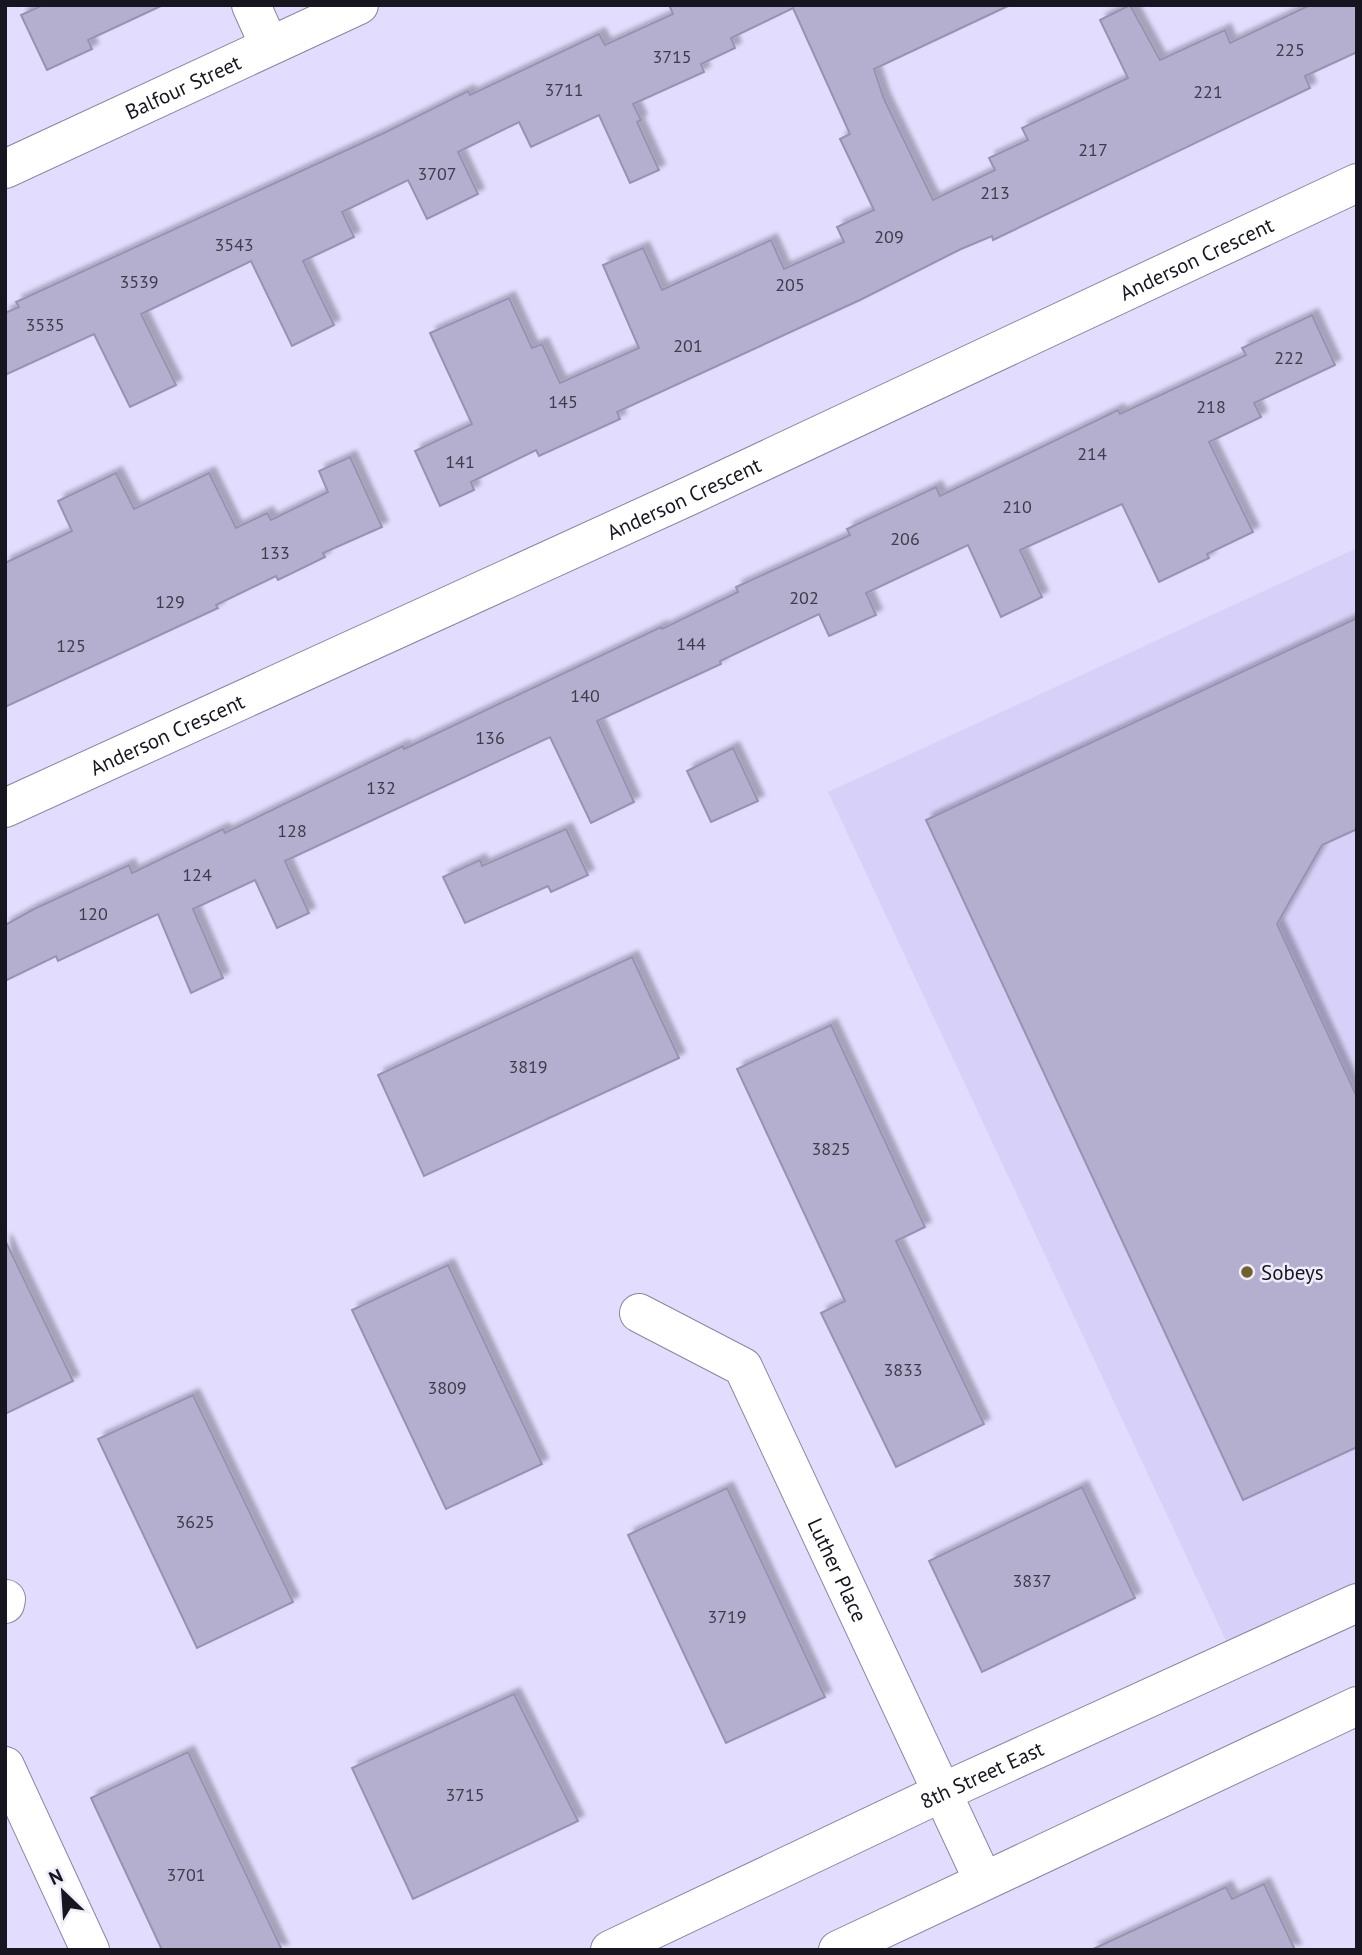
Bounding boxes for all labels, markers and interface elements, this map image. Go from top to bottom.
house number: 225 [1275,38,1305,61]
house number: 3715 [652,45,692,68]
street label: Balfour Street [121,48,245,125]
house number: 3711 [544,78,584,101]
house number: 221 [1193,80,1223,103]
house number: 217 [1078,138,1108,161]
house number: 3707 [417,162,457,185]
house number: 213 [980,181,1010,204]
street label: Anderson Crescent [1115,211,1277,306]
house number: 209 [874,225,904,248]
house number: 3543 [214,233,254,256]
house number: 3539 [119,270,159,293]
house number: 205 [775,273,805,296]
house number: 3535 [25,313,65,336]
house number: 201 [673,334,703,357]
house number: 222 [1274,346,1304,369]
house number: 145 [548,390,578,413]
house number: 218 [1196,395,1226,418]
house number: 214 [1077,442,1107,465]
house number: 141 [445,450,475,473]
street label: Anderson Crescent [602,451,765,545]
house number: 210 [1002,495,1032,518]
house number: 206 [890,527,920,550]
house number: 133 [260,541,290,564]
house number: 202 [789,586,819,609]
house number: 129 [155,590,185,613]
house number: 144 [676,632,706,655]
house number: 125 [56,634,86,657]
house number: 140 [570,684,600,707]
street label: Anderson Crescent [85,687,248,781]
house number: 136 [475,726,505,749]
house number: 132 [366,776,396,799]
house number: 128 [277,819,307,842]
house number: 124 [182,863,212,886]
house number: 120 [78,902,108,925]
house number: 3819 [508,1055,548,1078]
house number: 3825 [811,1137,851,1160]
place label: Sobeys [1261,1259,1324,1286]
marker: Sobeys [1239,1264,1255,1280]
house number: 3833 [883,1358,923,1381]
house number: 3809 [427,1376,467,1399]
house number: 3625 [175,1510,215,1533]
street label: Luther Place [802,1513,874,1626]
house number: 3837 [1012,1569,1052,1592]
house number: 3719 [707,1605,747,1628]
street label: 8th Street East [916,1735,1048,1814]
house number: 3715 [445,1783,485,1806]
north arrow [28,1857,98,1927]
text: N [45,1863,67,1890]
house number: 3701 [166,1863,206,1886]

